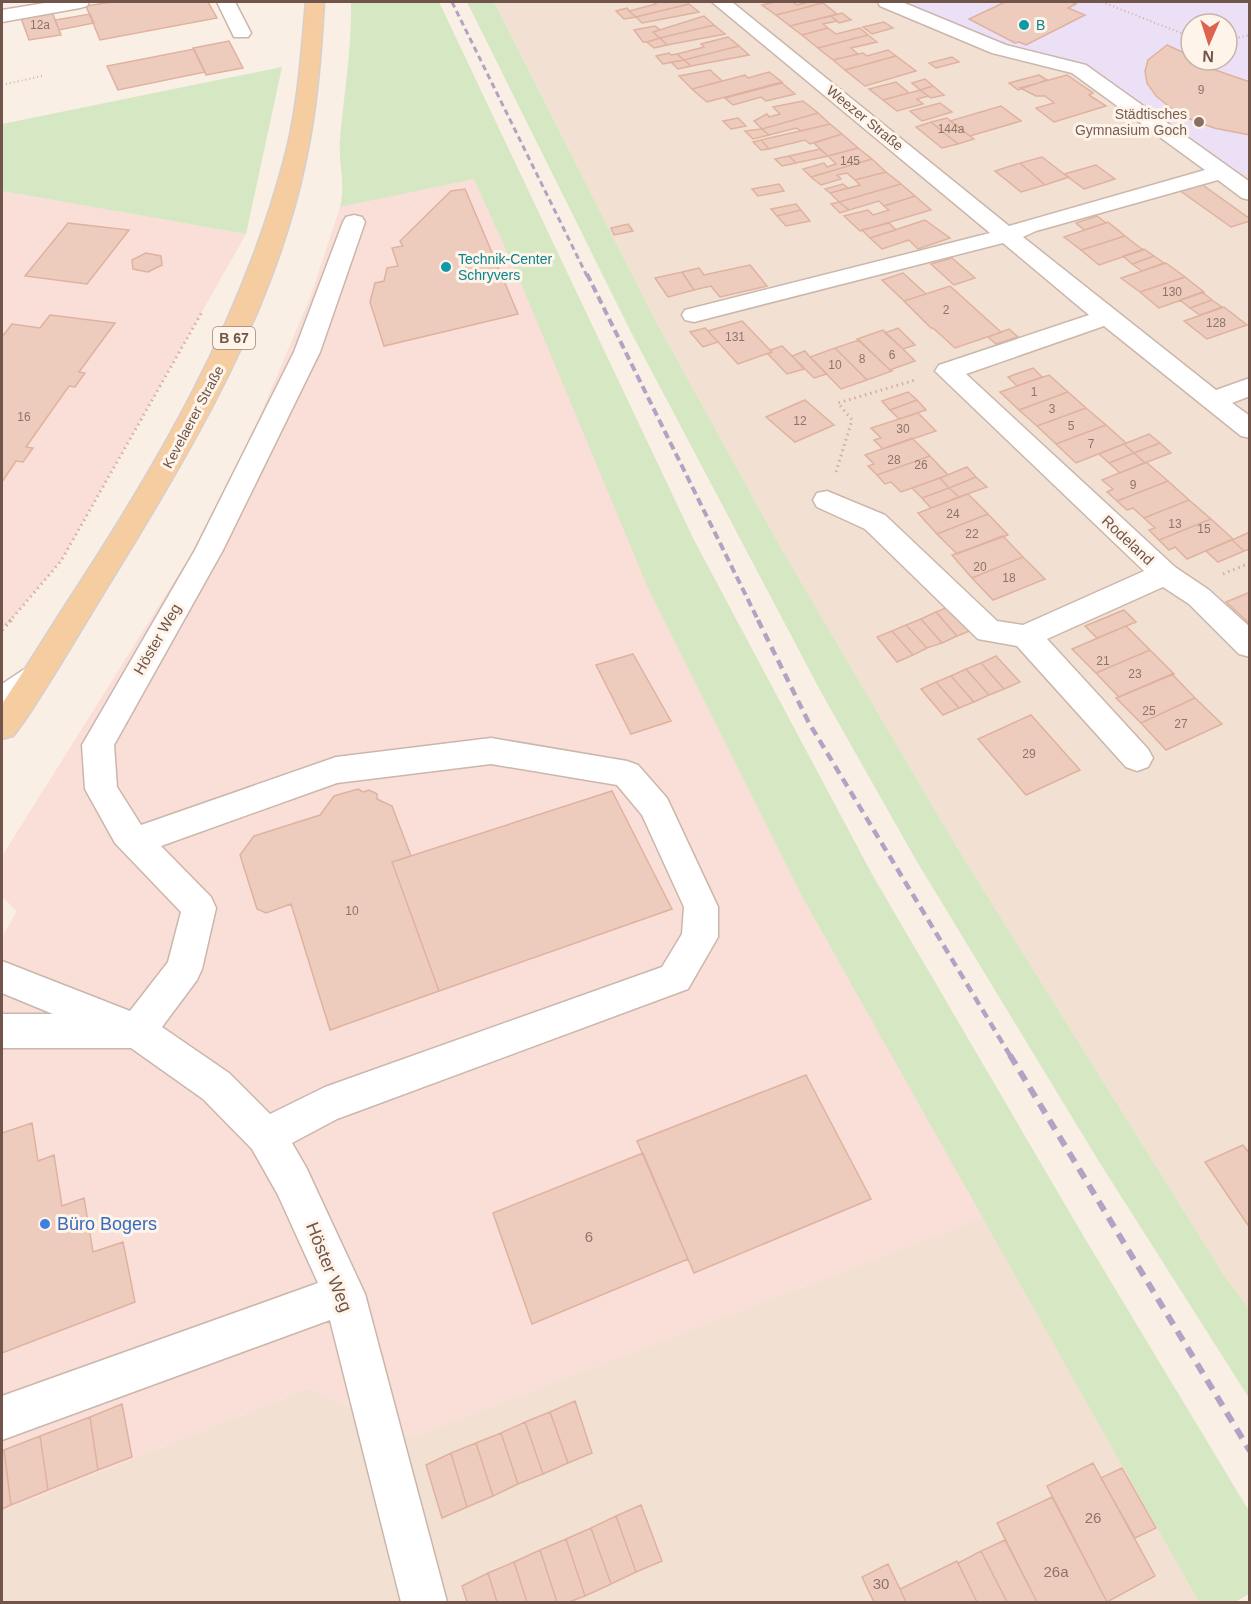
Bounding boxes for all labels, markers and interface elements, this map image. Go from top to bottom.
north arrow [1179,12,1239,72]
place label: B [1036,17,1045,33]
house number: 12a [30,18,50,32]
marker: B [1017,18,1031,32]
text: N [1202,48,1214,65]
street label: Weezer Straße [823,82,907,154]
house number: 9 [1198,83,1205,97]
place label: Städtisches Gymnasium Goch [1075,106,1187,138]
marker: Städtisches Gymnasium Goch [1192,115,1206,129]
house number: 144a [938,122,965,136]
house number: 145 [840,154,860,168]
place label: Technik-Center Schryvers [458,251,552,283]
marker: Technik-Center Schryvers [439,260,453,274]
house number: 130 [1162,285,1182,299]
house number: 2 [943,303,950,317]
house number: 128 [1206,316,1226,330]
road number: B 67 [213,327,255,349]
house number: 131 [725,330,745,344]
house number: 6 [889,348,896,362]
house number: 8 [859,352,866,366]
house number: 10 [828,358,842,372]
street label: Kevelaerer Straße [159,363,227,471]
house number: 1 [1031,385,1038,399]
house number: 3 [1049,402,1056,416]
house number: 16 [17,410,31,424]
house number: 12 [793,414,807,428]
house number: 5 [1068,419,1075,433]
house number: 30 [896,422,910,436]
house number: 7 [1088,437,1095,451]
house number: 28 [887,453,901,467]
house number: 26 [914,458,928,472]
house number: 9 [1130,478,1137,492]
house number: 24 [946,507,960,521]
street label: Rodeland [1099,512,1157,568]
house number: 13 [1168,517,1182,531]
house number: 15 [1197,522,1211,536]
house number: 22 [965,527,979,541]
house number: 20 [973,560,987,574]
house number: 18 [1002,571,1016,585]
street label: Höster Weg [130,601,184,677]
house number: 21 [1096,654,1110,668]
house number: 23 [1128,667,1142,681]
house number: 25 [1142,704,1156,718]
house number: 27 [1174,717,1188,731]
house number: 29 [1022,747,1036,761]
house number: 10 [345,904,359,918]
place label: Büro Bogers [57,1214,157,1234]
marker: Büro Bogers [38,1217,52,1231]
street label: Höster Weg [302,1219,356,1315]
house number: 6 [585,1228,593,1245]
house number: 26 [1085,1509,1101,1526]
house number: 26a [1043,1563,1069,1580]
house number: 30 [873,1575,889,1592]

